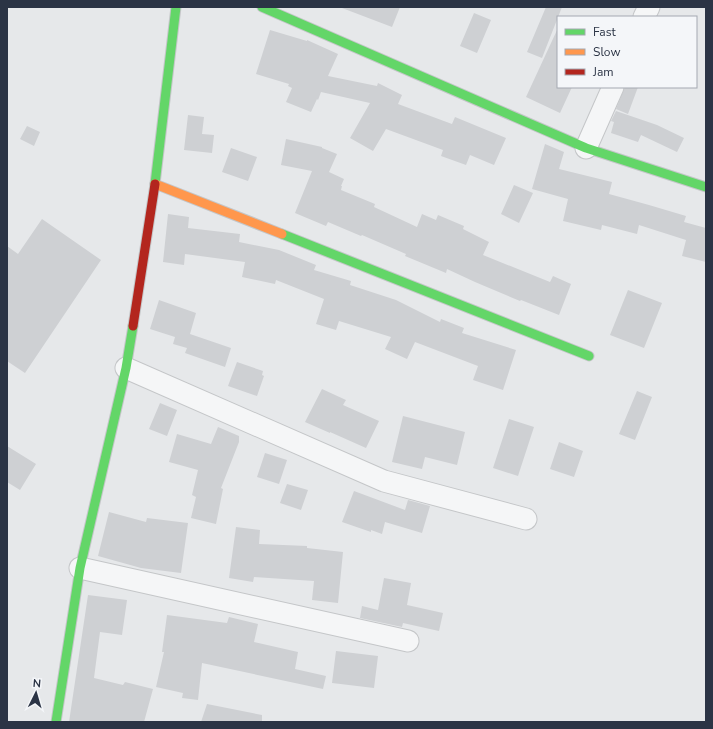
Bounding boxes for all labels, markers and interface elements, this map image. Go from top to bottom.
legend [557,16,697,88]
text: Fast [593,24,616,40]
text: Slow [593,44,621,60]
text: Jam [592,64,614,80]
north arrow [16,673,56,713]
text: N [32,676,42,691]

